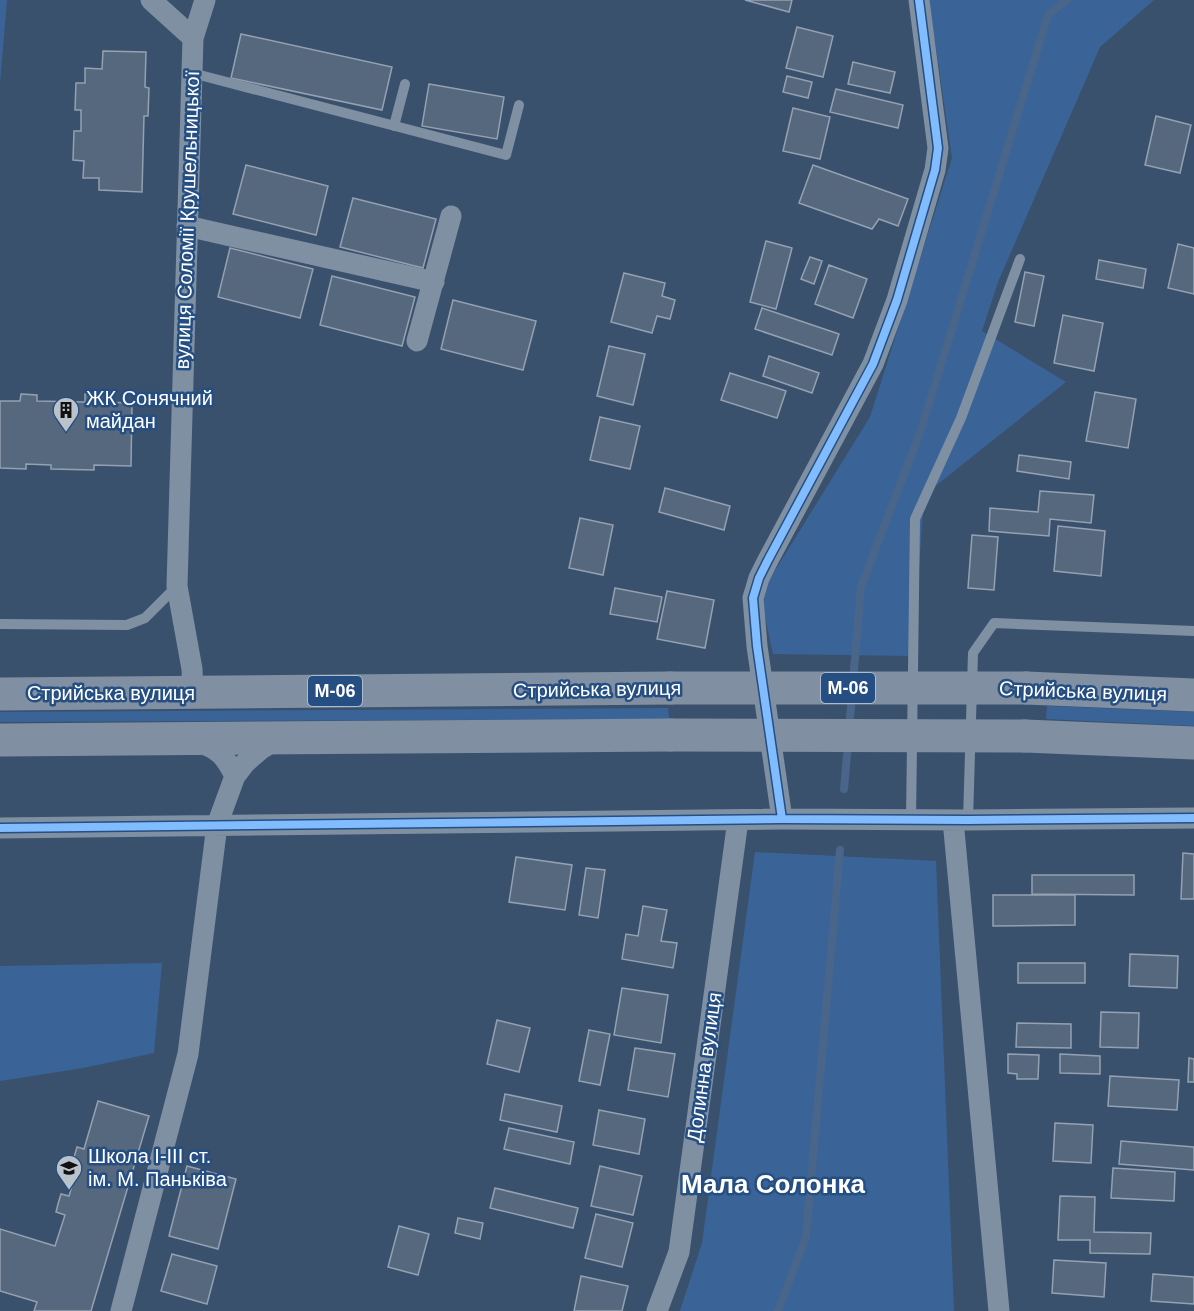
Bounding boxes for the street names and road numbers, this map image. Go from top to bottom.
street label: вулиця Соломії Крушельницької [171,70,203,370]
road number: М-06 [821,673,875,703]
road number: М-06 [308,676,362,706]
street label: Стрийська вулиця [513,677,681,701]
street label: Стрийська вулиця [999,677,1167,705]
street label: Стрийська вулиця [27,682,195,704]
street label: Долинна вулиця [683,991,725,1143]

